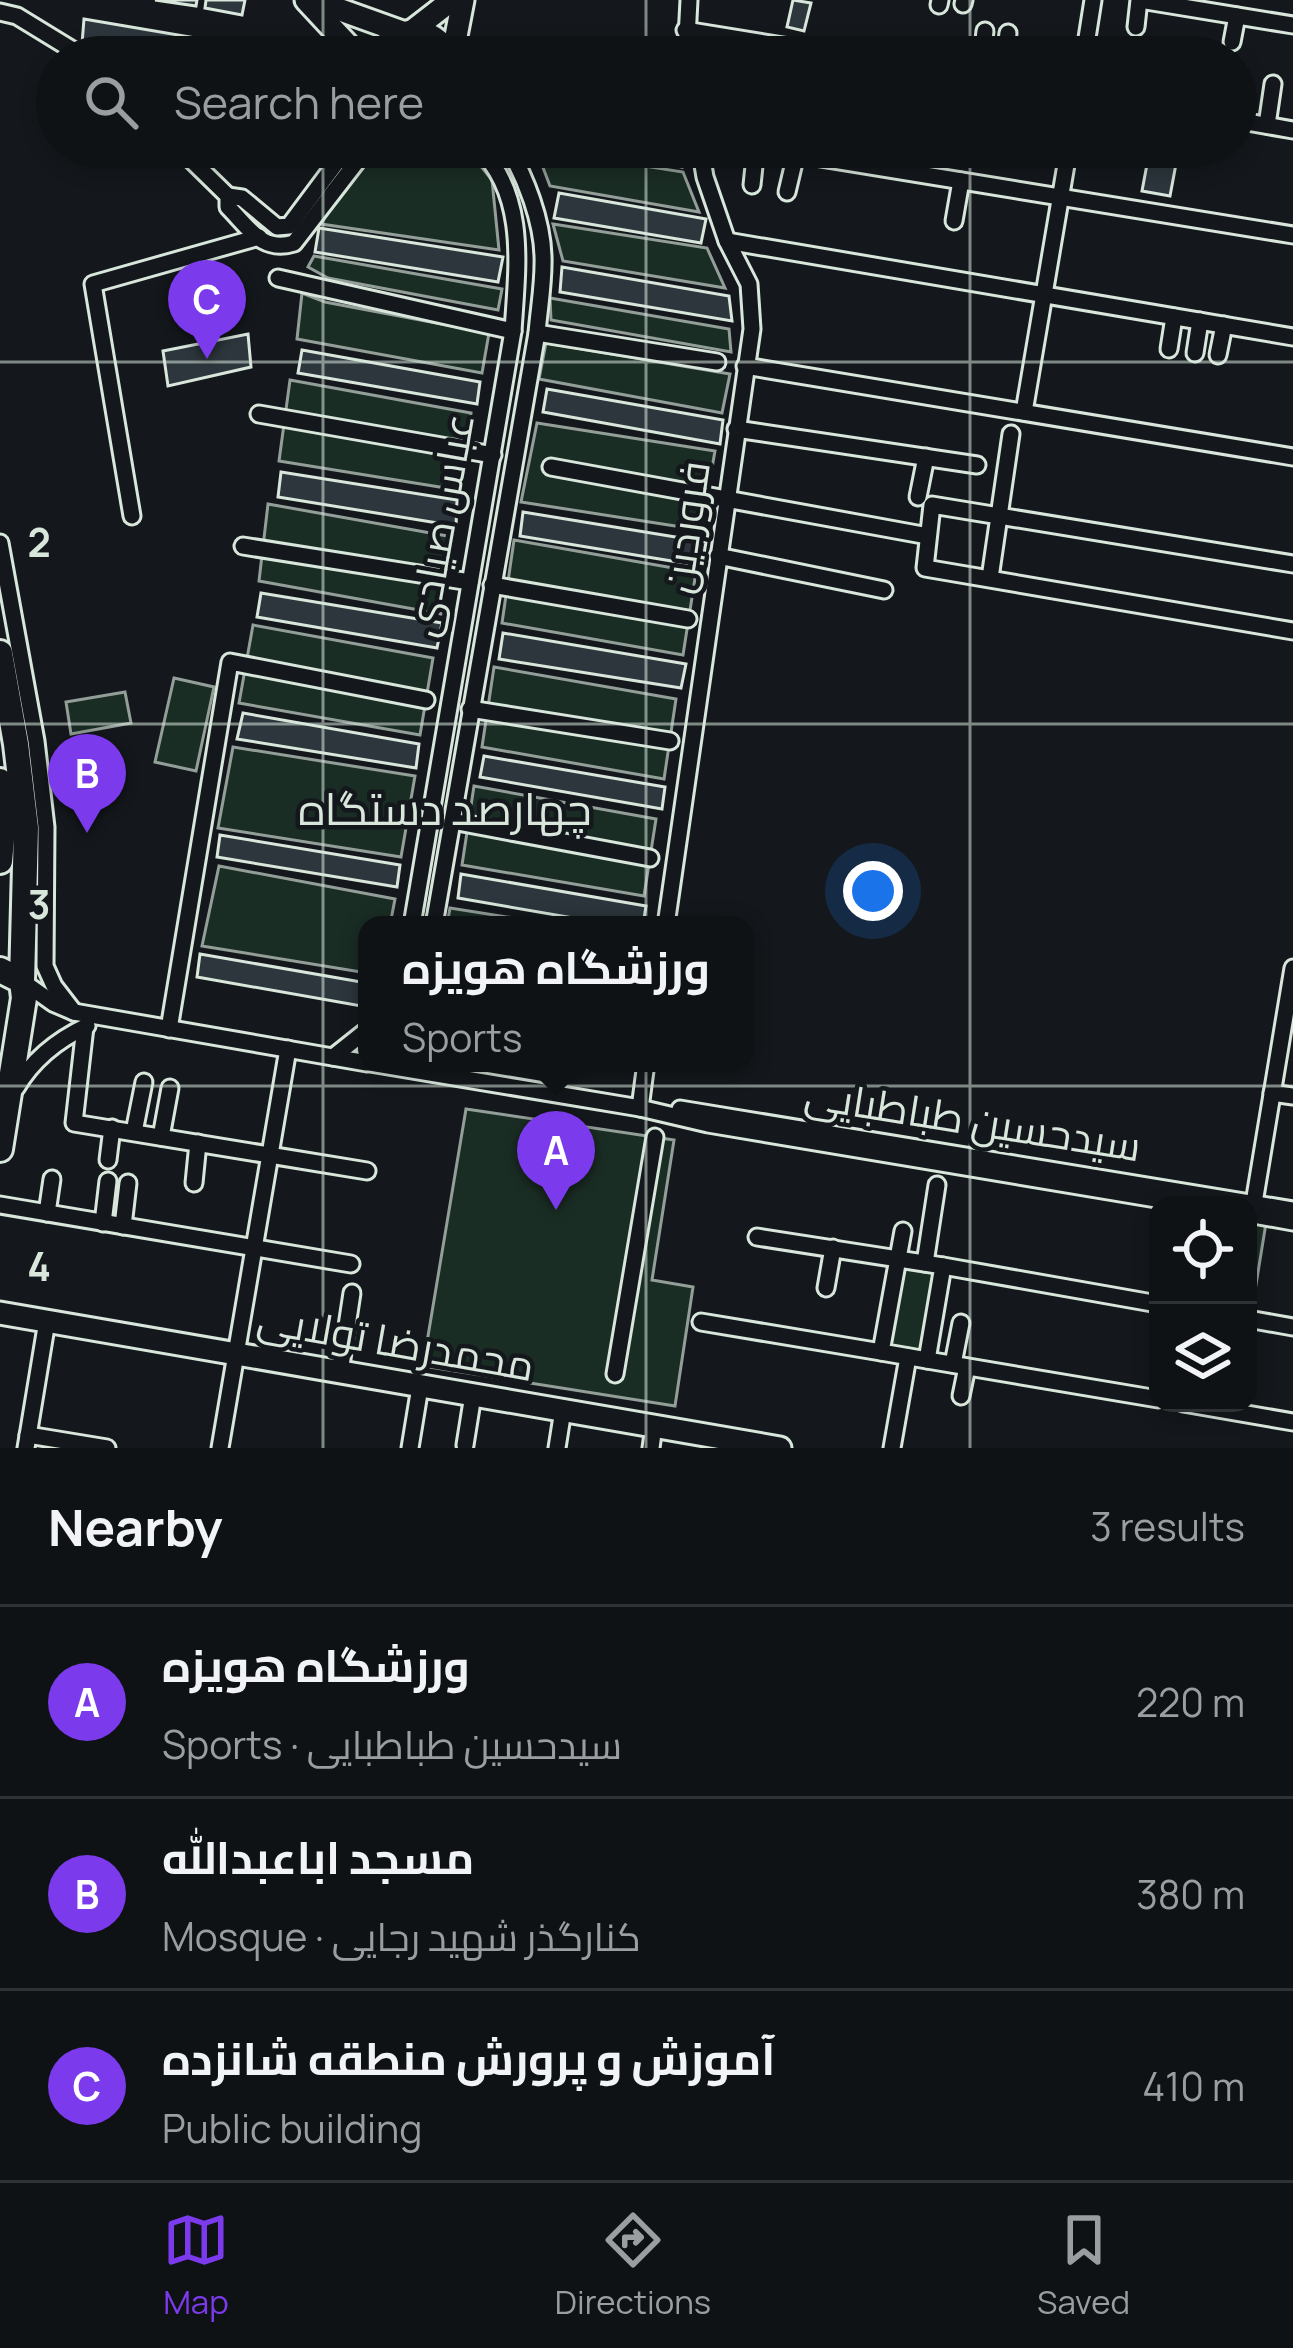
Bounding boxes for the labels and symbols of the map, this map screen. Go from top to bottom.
pin: C [168,260,246,359]
street label: عباس صیادی [391,409,487,641]
street label: فروردین [647,457,723,597]
text: 2 [27,515,51,569]
pin: B [48,734,126,833]
district label: چهارصد دستگاه [298,777,592,839]
your location [843,861,903,921]
text: 3 [28,877,50,931]
street label: سیدحسین طباطبایی [801,1064,1145,1174]
pin: A [517,1111,595,1210]
text: 4 [27,1239,51,1293]
street label: محمدرضا تولایی [253,1288,539,1394]

